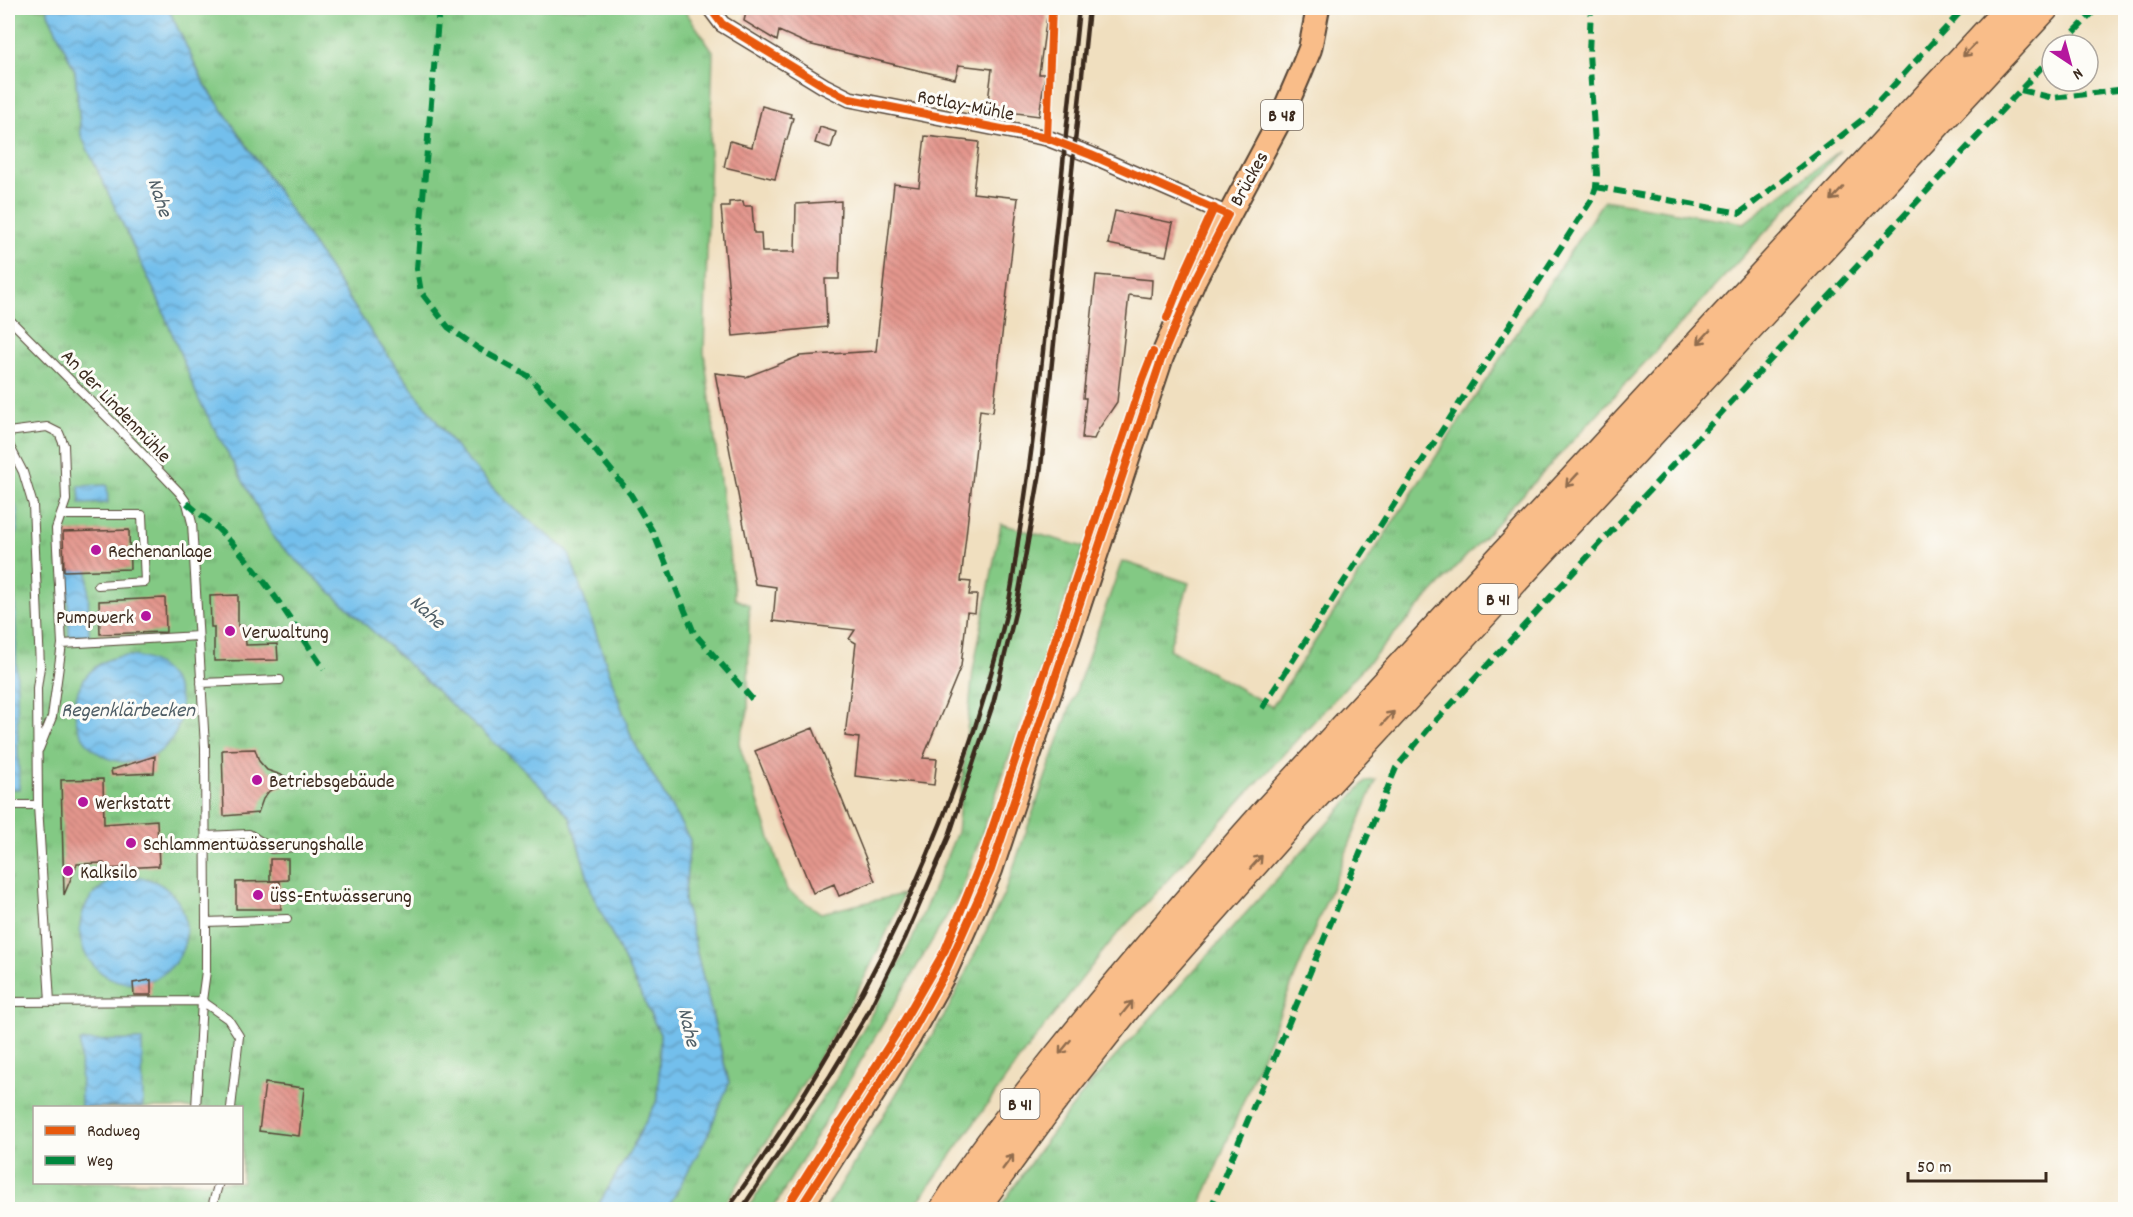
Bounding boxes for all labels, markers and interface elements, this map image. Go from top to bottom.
north arrow [2040,33,2100,93]
one-way arrow [1962,43,1976,58]
text: N [2067,61,2087,85]
street label: Rotlay-Mühle [915,84,1016,130]
road number: B 48 [1261,100,1303,130]
street label: Brückes [1224,147,1277,212]
water label: Nahe [138,175,179,223]
one-way arrow [1830,186,1844,201]
one-way arrow [1697,329,1711,344]
street label: An der Lindenmühle [53,344,177,470]
one-way arrow [1565,472,1579,487]
place label: Rechenanlage [108,539,212,567]
marker: Rechenanlage [89,543,103,557]
road number: B 41 [1478,584,1518,614]
water label: Nahe [401,589,452,639]
place label: Pumpwerk [56,605,134,633]
marker: Pumpwerk [139,609,153,623]
place label: Verwaltung [242,620,329,648]
marker: Verwaltung [223,624,237,638]
water label: Regenklärbecken [61,697,196,727]
one-way arrow [1381,711,1395,726]
place label: Betriebsgebäude [269,769,395,797]
marker: Betriebsgebäude [250,773,264,787]
place label: Werkstatt [95,791,171,819]
marker: Werkstatt [76,795,90,809]
place label: Schlammentwässerungshalle [143,832,364,860]
marker: Schlammentwässerungshalle [124,836,138,850]
one-way arrow [1249,855,1263,870]
place label: Kalksilo [80,860,137,888]
marker: Kalksilo [61,864,75,878]
place label: ÜSS-Entwässerung [270,884,412,912]
marker: ÜSS-Entwässerung [251,888,265,902]
one-way arrow [1121,1000,1134,1016]
water label: Nahe [668,1005,706,1052]
one-way arrow [1058,1039,1071,1055]
road number: B 41 [1000,1089,1040,1119]
legend [33,1106,243,1184]
text: Radweg [87,1120,140,1145]
scale bar [1908,1145,2046,1183]
text: Weg [87,1150,113,1175]
one-way arrow [1002,1155,1014,1171]
text: 50 m [1917,1156,1952,1181]

